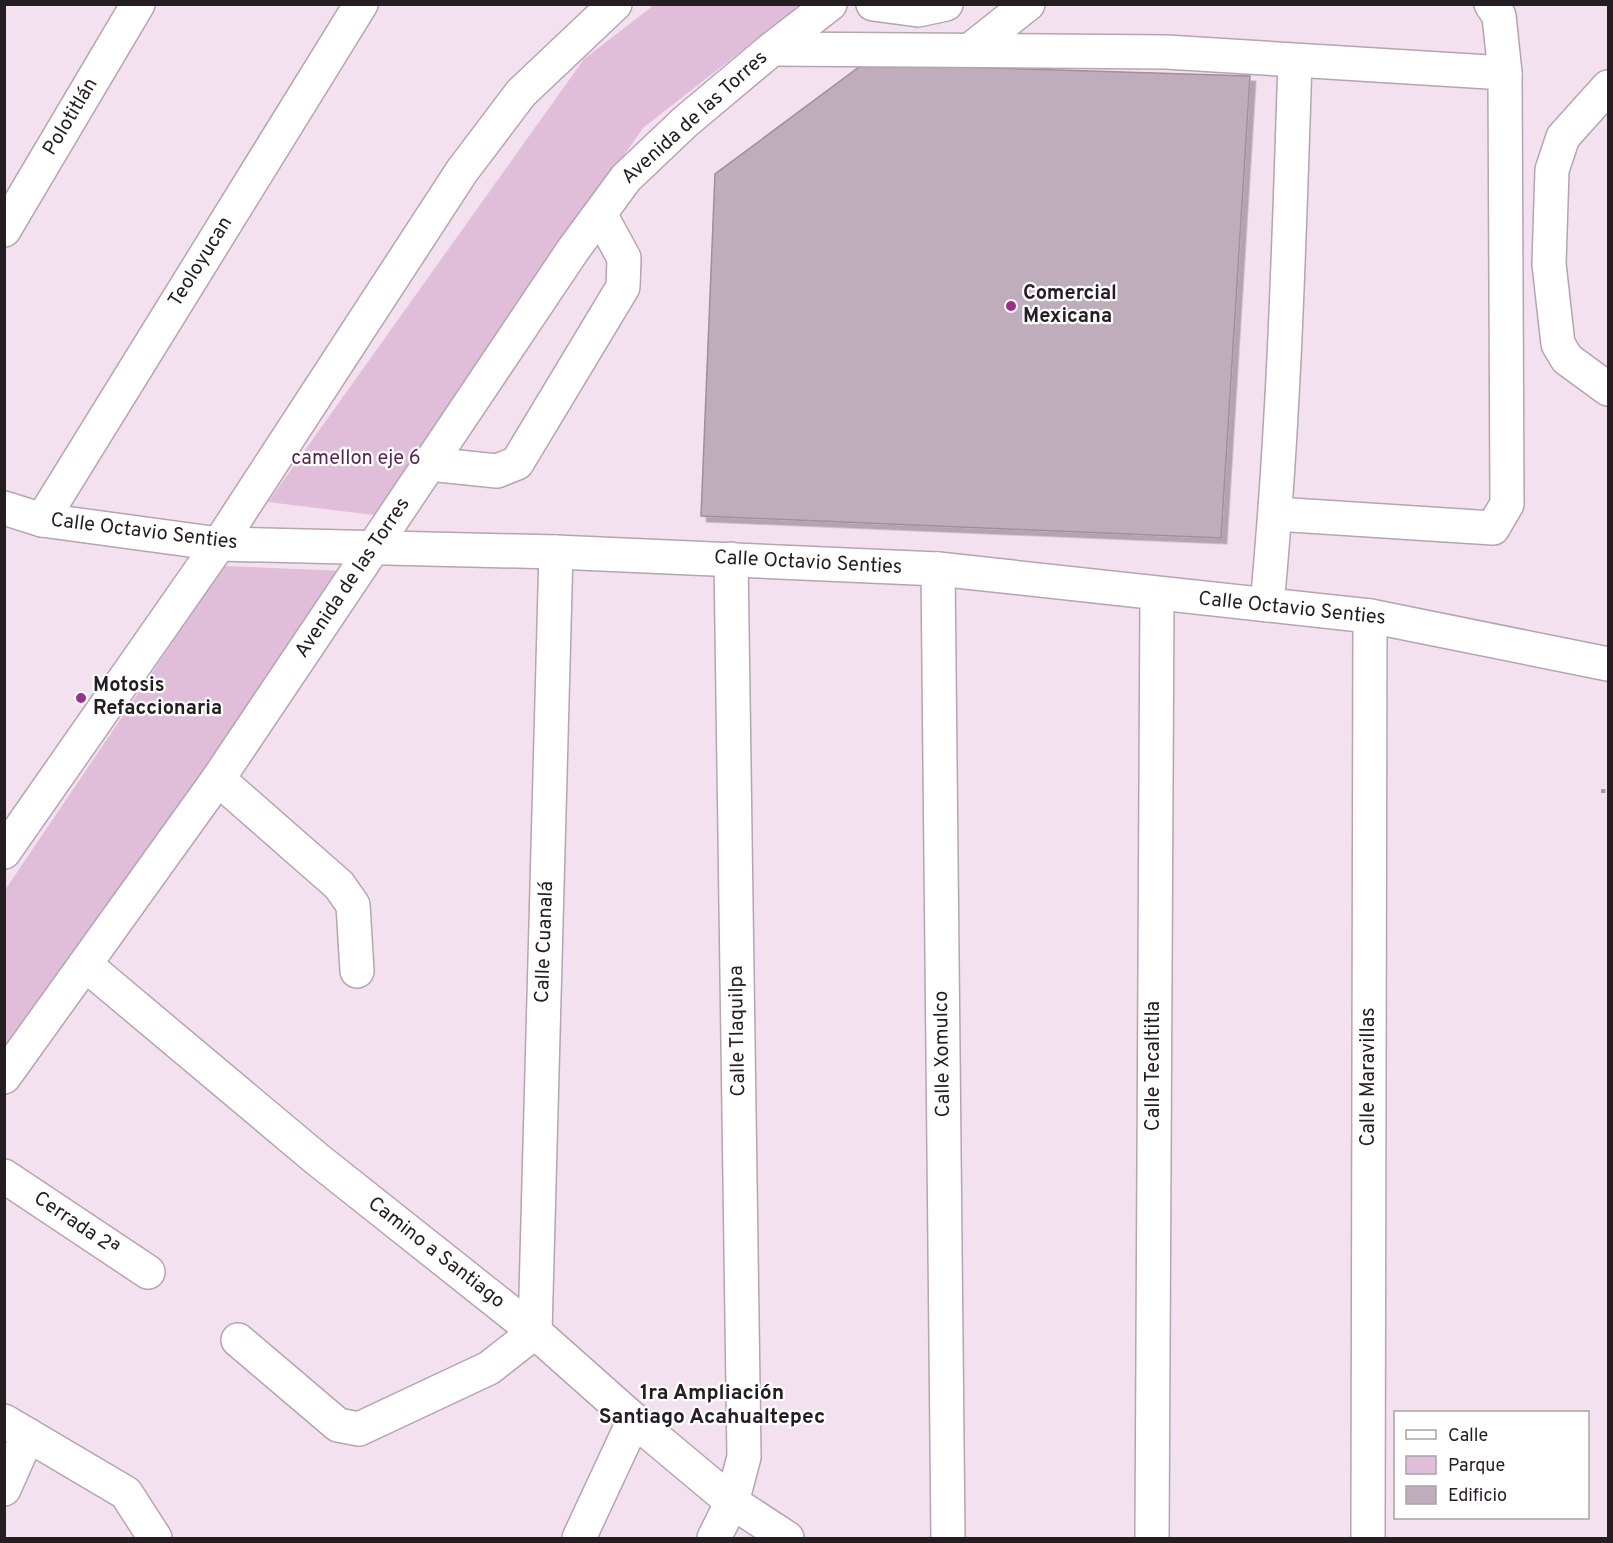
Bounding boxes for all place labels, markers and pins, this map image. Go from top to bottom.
place label: Comercial Mexicana [1023,281,1117,330]
marker: Comercial Mexicana [1004,299,1018,313]
place label: Motosis Refaccionaria [93,673,222,722]
marker: Motosis Refaccionaria [74,691,88,705]

